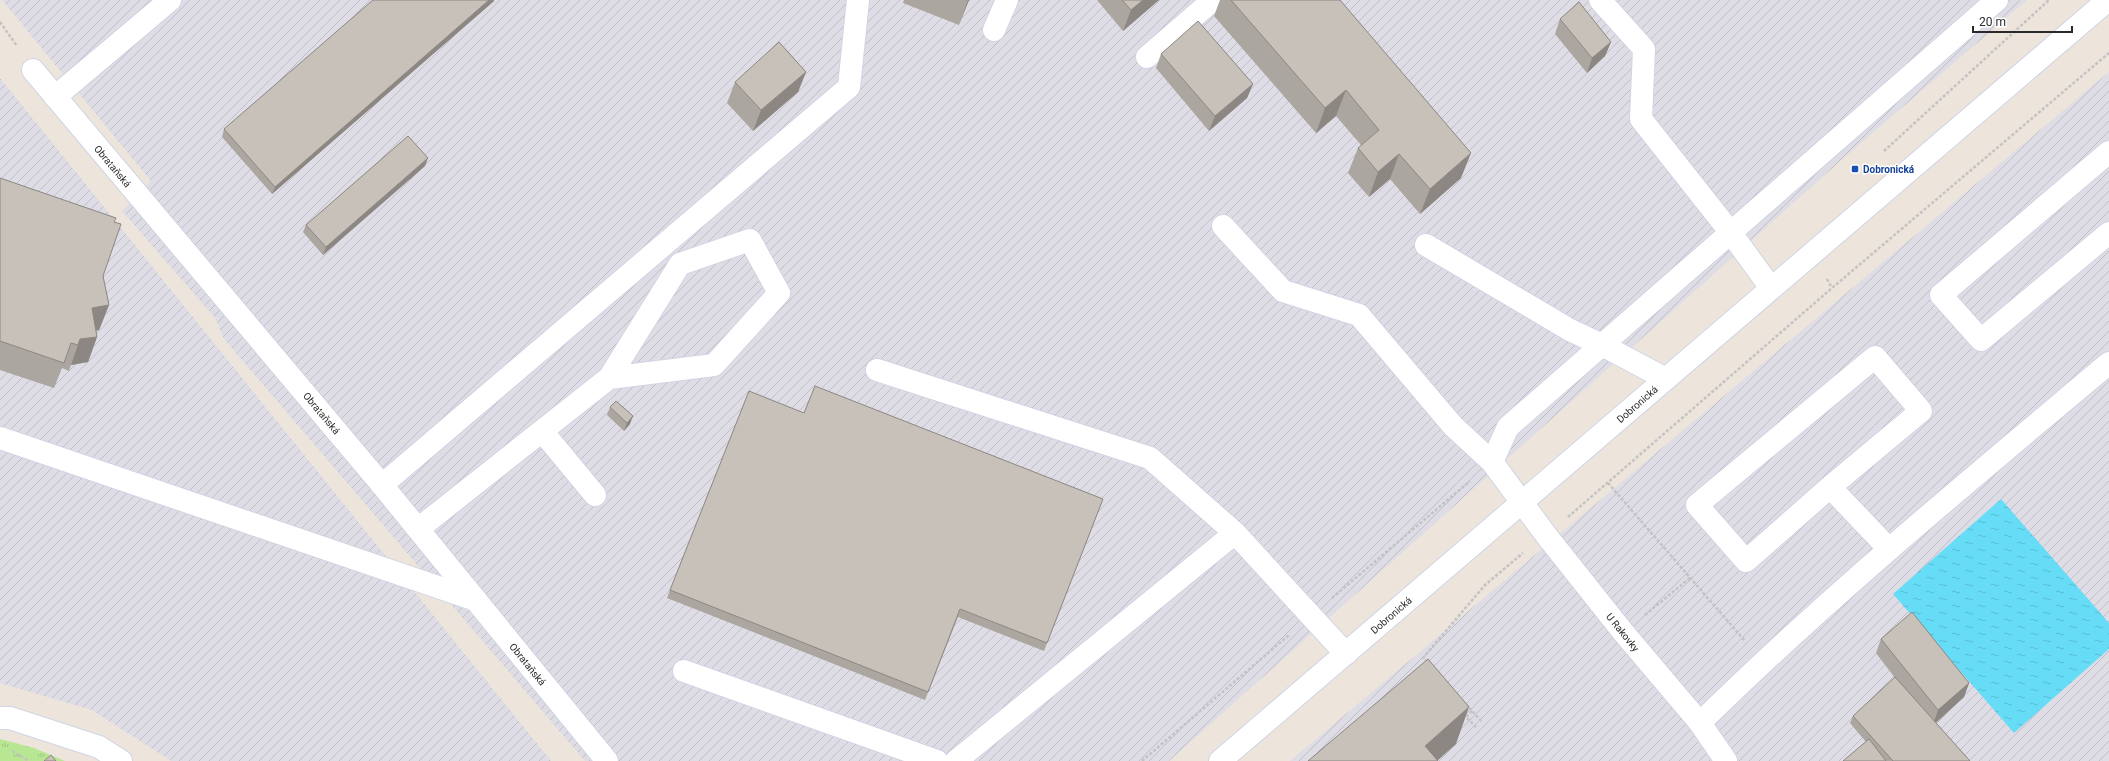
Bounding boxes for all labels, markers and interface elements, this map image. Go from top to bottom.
scale bar [1973,8,2072,34]
text: 20 m [1979,15,2006,29]
street label: Obrataňská [92,143,133,189]
marker: Dobronická [1850,164,1860,174]
place label: Dobronická [1863,164,1915,175]
street label: Dobronická [1615,384,1660,425]
street label: Obrataňská [301,390,342,436]
street label: Dobronická [1369,595,1414,636]
street label: U Rakovky [1604,611,1641,654]
street label: Obrataňská [507,641,548,688]

